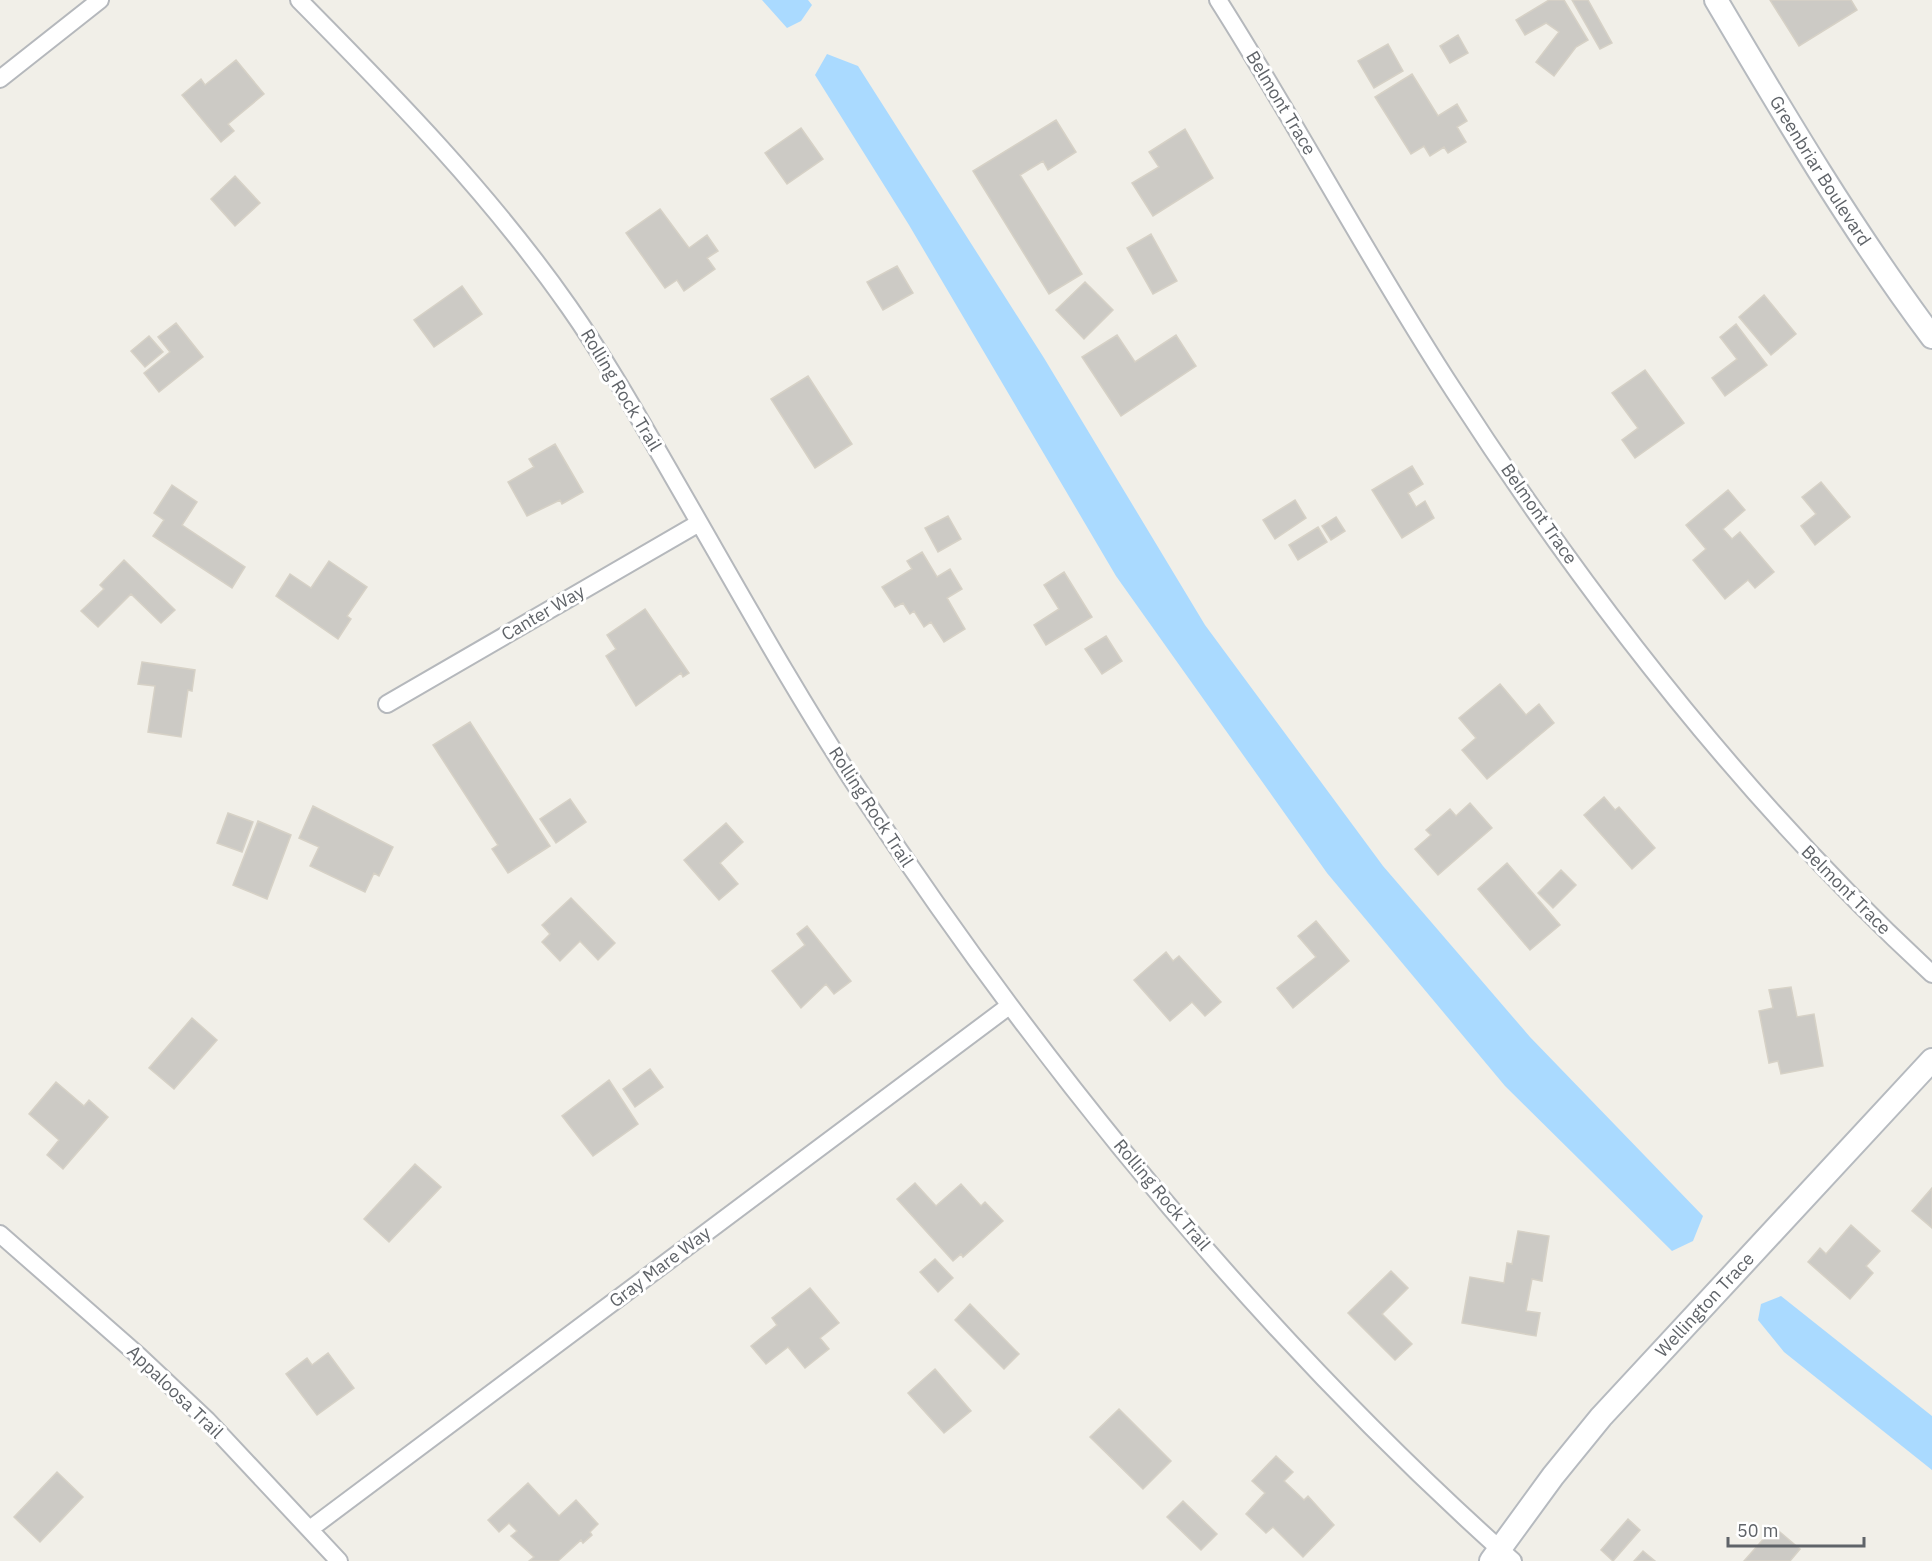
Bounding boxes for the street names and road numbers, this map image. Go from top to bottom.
street label: Belmont Trace [1241,46,1322,159]
street label: Greenbriar Boulevard [1765,91,1876,250]
street label: Rolling Rock Trail [576,324,667,455]
street label: Belmont Trace [1496,459,1583,569]
street label: Canter Way [497,580,589,646]
street label: Rolling Rock Trail [824,742,919,871]
street label: Belmont Trace [1797,840,1896,939]
street label: Rolling Rock Trail [1109,1134,1216,1255]
street label: Gray Mare Way [604,1221,715,1312]
street label: Wellington Trace [1650,1247,1759,1362]
street label: Appaloosa Trail [122,1340,228,1443]

